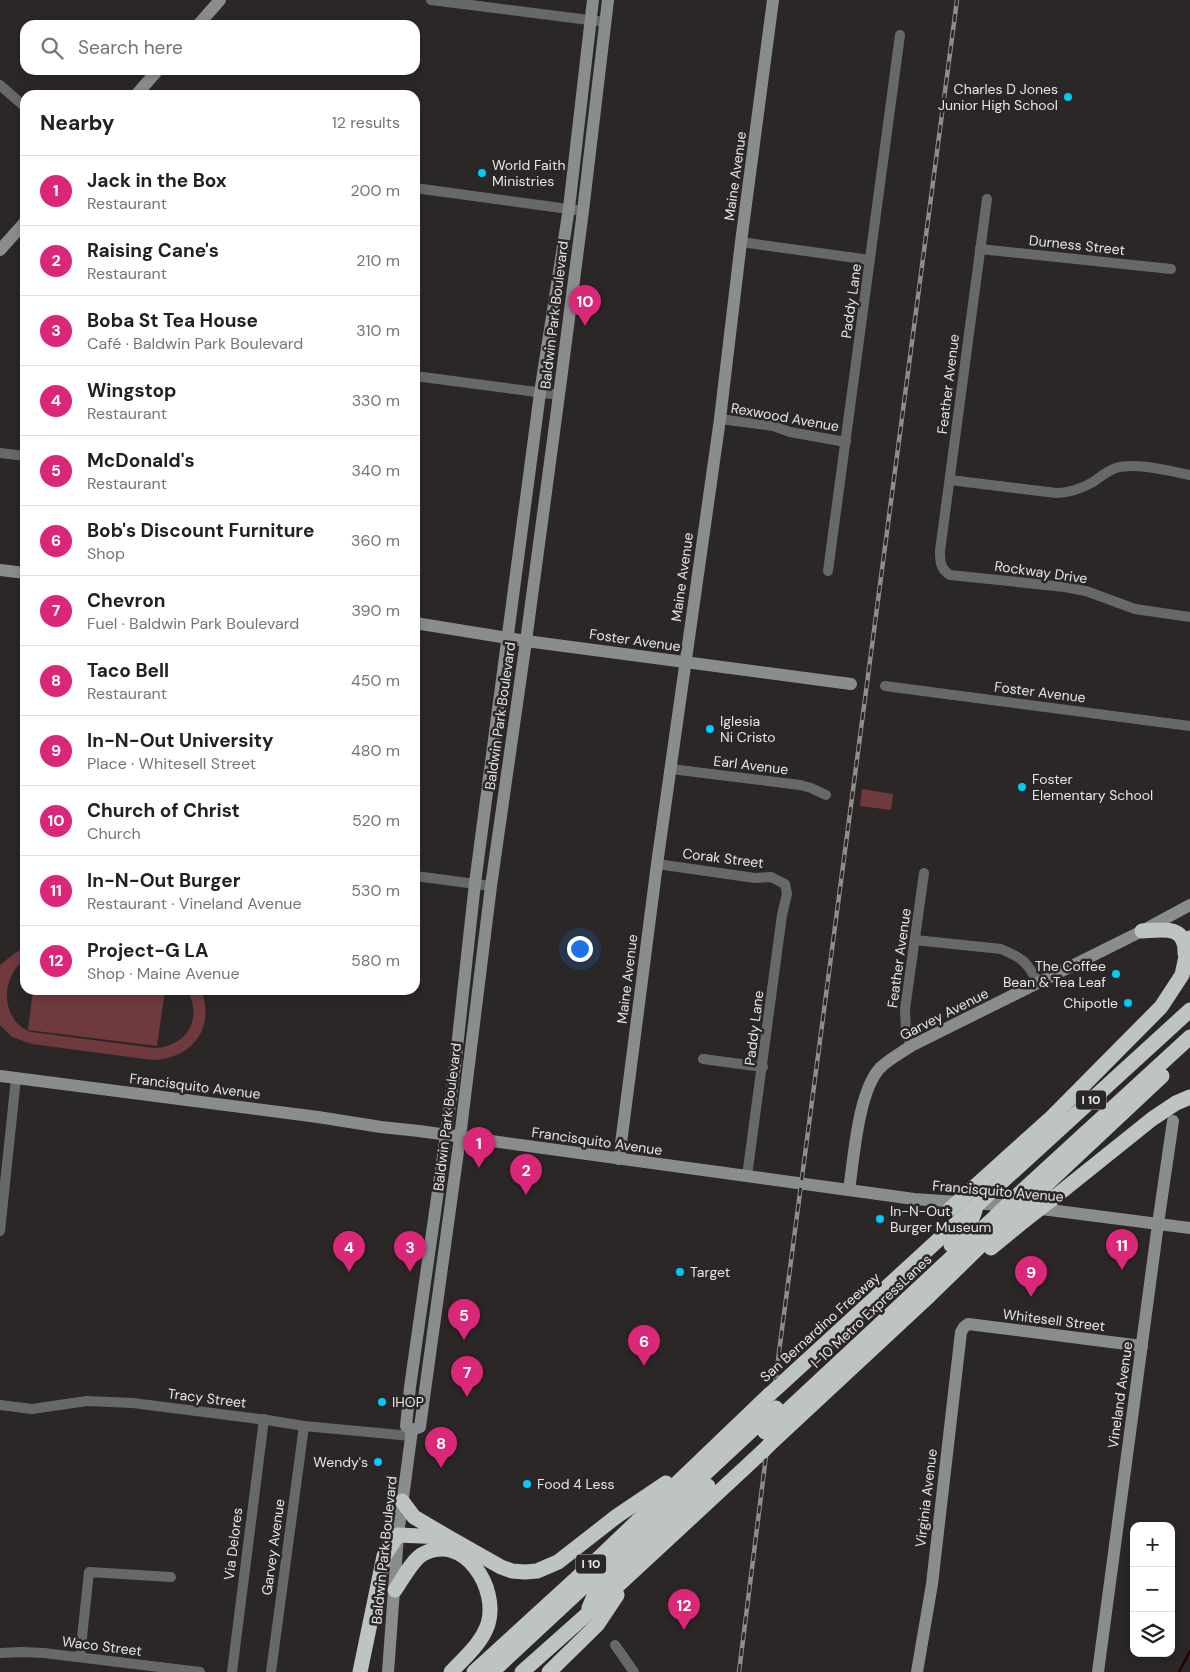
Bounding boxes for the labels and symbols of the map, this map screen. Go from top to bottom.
place label: Charles D Jones Junior High School [938,80,1058,114]
marker: Charles D Jones Junior High School [1062,91,1074,103]
street label: Maine Avenue [720,130,750,222]
place label: World Faith Ministries [492,156,565,190]
marker: World Faith Ministries [476,167,488,179]
street label: Durness Street [1028,231,1126,259]
street label: Baldwin Park Boulevard [536,240,572,390]
street label: Paddy Lane [837,262,865,340]
pin: 10 [569,285,601,326]
street label: Feather Avenue [933,333,963,435]
street label: Rexwood Avenue [729,399,841,435]
street label: Maine Avenue [667,531,697,623]
street label: Rockway Drive [993,557,1089,587]
street label: Foster Avenue [588,625,682,655]
street label: Baldwin Park Boulevard [481,641,519,791]
street label: Foster Avenue [993,677,1087,707]
place label: Iglesia Ni Cristo [720,712,776,746]
marker: Iglesia Ni Cristo [704,723,716,735]
street label: Earl Avenue [713,751,789,779]
place label: Foster Elementary School [1032,770,1153,804]
marker: Foster Elementary School [1016,781,1028,793]
street label: Corak Street [681,844,765,872]
street label: Feather Avenue [883,907,915,1009]
street label: Maine Avenue [613,933,641,1025]
your location [567,936,593,962]
place label: The Coffee Bean & Tea Leaf [1003,957,1106,991]
marker: The Coffee Bean & Tea Leaf [1110,968,1122,980]
street label: Garvey Avenue [897,984,991,1044]
street label: Paddy Lane [740,989,768,1067]
place label: Chipotle [1063,994,1118,1012]
marker: Chipotle [1122,997,1134,1009]
street label: Baldwin Park Boulevard [429,1042,465,1192]
street label: Francisquito Avenue [129,1069,262,1103]
road number: I 10 [1076,1090,1106,1110]
street label: Francisquito Avenue [530,1123,664,1159]
pin: 1 [463,1127,495,1168]
pin: 2 [510,1154,542,1195]
street label: Francisquito Avenue [932,1176,1064,1206]
place label: In-N-Out Burger Museum [890,1202,991,1236]
marker: In-N-Out Burger Museum [874,1213,886,1225]
pin: 11 [1106,1229,1138,1270]
pin: 4 [333,1231,365,1272]
pin: 3 [394,1231,426,1272]
street label: I-10 Metro ExpressLanes [807,1250,935,1372]
pin: 9 [1015,1256,1047,1297]
place label: Target [690,1263,730,1281]
marker: Target [674,1266,686,1278]
street label: San Bernardino Freeway [756,1268,884,1386]
pin: 5 [448,1299,480,1340]
street label: Whitesell Street [1002,1305,1106,1335]
pin: 6 [628,1325,660,1366]
street label: Vineland Avenue [1104,1340,1136,1450]
pin: 7 [451,1356,483,1397]
street label: Tracy Street [167,1384,247,1412]
place label: IHOP [392,1393,424,1411]
marker: IHOP [376,1396,388,1408]
pin: 8 [425,1427,457,1468]
street label: Virginia Avenue [911,1448,941,1548]
place label: Wendy's [313,1453,368,1471]
marker: Wendy's [372,1456,384,1468]
street label: Baldwin Park Boulevard [367,1475,401,1625]
place label: Food 4 Less [537,1475,615,1493]
marker: Food 4 Less [521,1478,533,1490]
street label: Garvey Avenue [257,1498,289,1596]
street label: Via Delores [220,1507,246,1581]
road number: I 10 [576,1555,606,1574]
pin: 12 [668,1589,700,1630]
street label: Waco Street [61,1632,143,1660]

